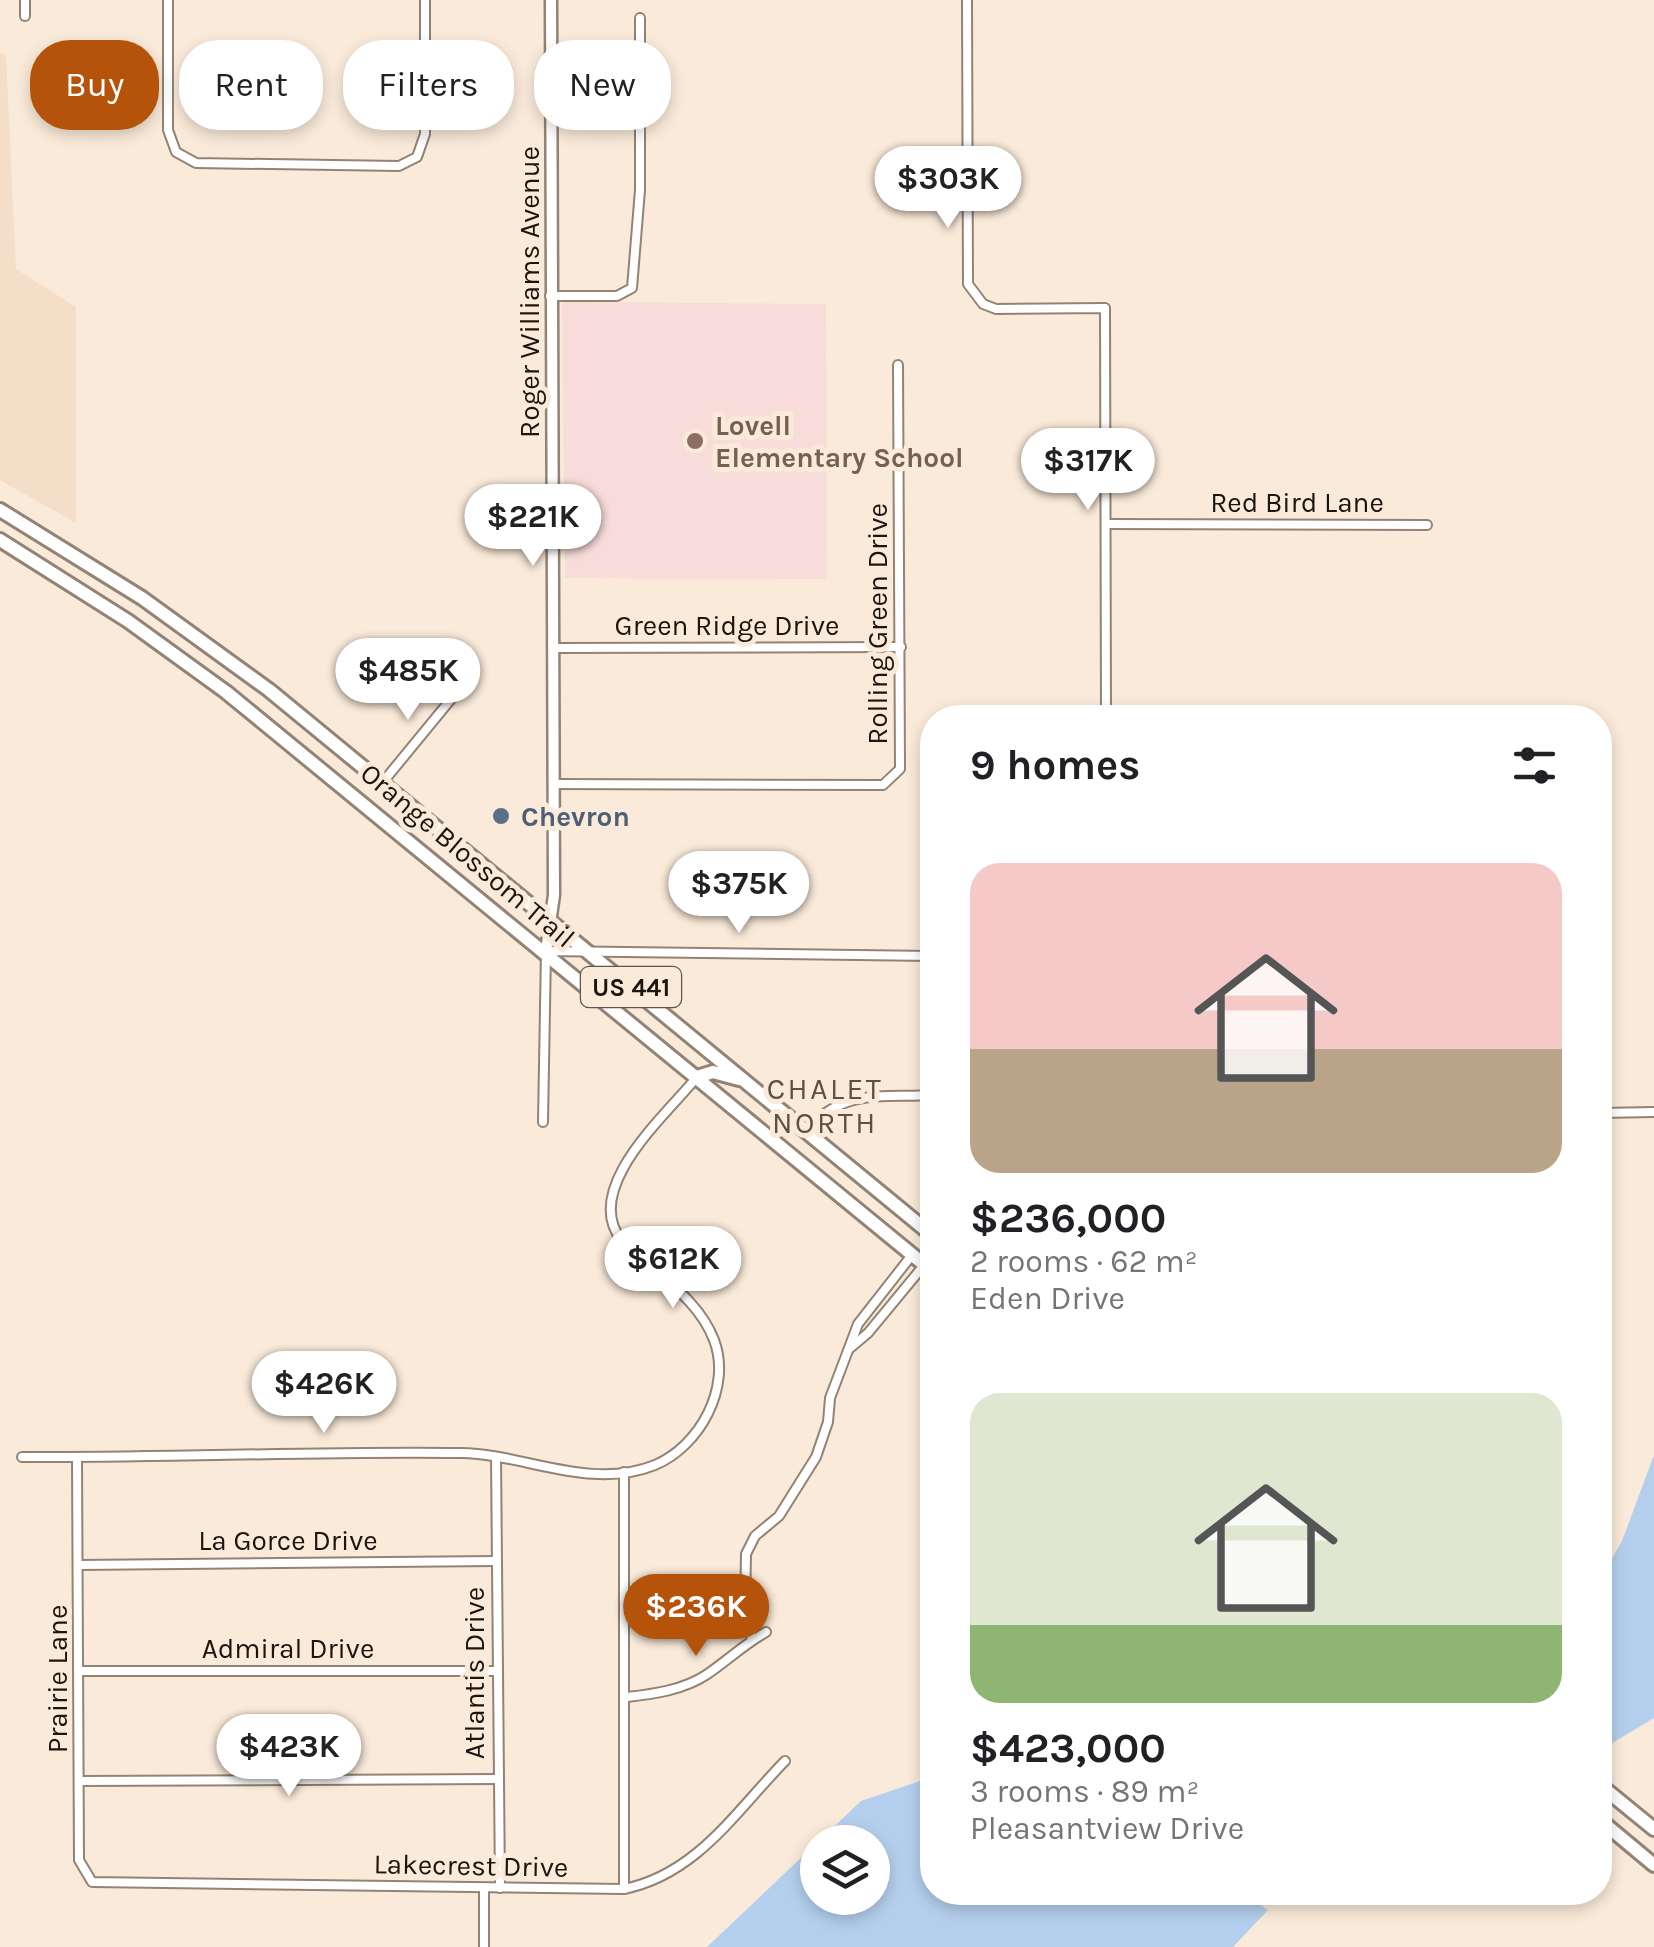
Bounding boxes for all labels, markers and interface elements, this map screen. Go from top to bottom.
chip: Buy [30,40,159,130]
chip: Rent [179,40,323,130]
chip: Filters [343,40,514,130]
chip: New [534,40,671,130]
street label: Roger Williams Avenue [513,146,546,438]
pin: $303K [878,146,1018,231]
text: $303K [896,160,1000,197]
place label: Lovell Elementary School [715,409,964,474]
pin: $317K [1018,428,1158,513]
marker: Lovell Elementary School [684,430,706,452]
text: $317K [1043,442,1133,479]
pin: $221K [463,484,603,569]
street label: Red Bird Lane [1210,486,1384,519]
text: $221K [486,498,580,535]
street label: Rolling Green Drive [861,503,894,745]
street label: Green Ridge Drive [615,609,839,642]
pin: $485K [338,638,478,723]
text: $485K [357,652,459,689]
icon: filters [1507,738,1562,793]
text: 9 homes [970,740,1140,790]
street label: Orange Blossom Trail [354,756,581,955]
place label: Chevron [521,800,630,833]
marker: Chevron [490,805,512,827]
pin: $375K [669,851,809,936]
text: $375K [690,865,788,902]
icon: home [1176,928,1356,1108]
road number: US 441 [581,967,681,1007]
district label: CHALET NORTH [767,1071,883,1141]
text: $236,000 [970,1193,1166,1243]
pin: $612K [603,1226,743,1311]
text: $612K [626,1240,720,1277]
text: 2 rooms · 62 m² [970,1243,1198,1280]
text: Eden Drive [970,1280,1125,1317]
pin: $426K [254,1351,394,1436]
text: $426K [274,1365,374,1402]
icon: home [1176,1458,1356,1638]
street label: La Gorce Drive [198,1524,378,1557]
pin: $236K [626,1574,766,1659]
street label: Atlantis Drive [458,1587,491,1759]
text: $236K [645,1588,747,1625]
street label: Prairie Lane [41,1605,74,1753]
street label: Admiral Drive [202,1632,374,1665]
pin: $423K [219,1714,359,1799]
text: $423,000 [970,1723,1166,1773]
text: $423K [238,1728,340,1765]
text: 3 rooms · 89 m² [970,1773,1199,1810]
text: Pleasantview Drive [970,1810,1244,1847]
map controls [800,1825,890,1915]
button: layers [800,1825,890,1915]
street label: Lakecrest Drive [373,1847,569,1884]

